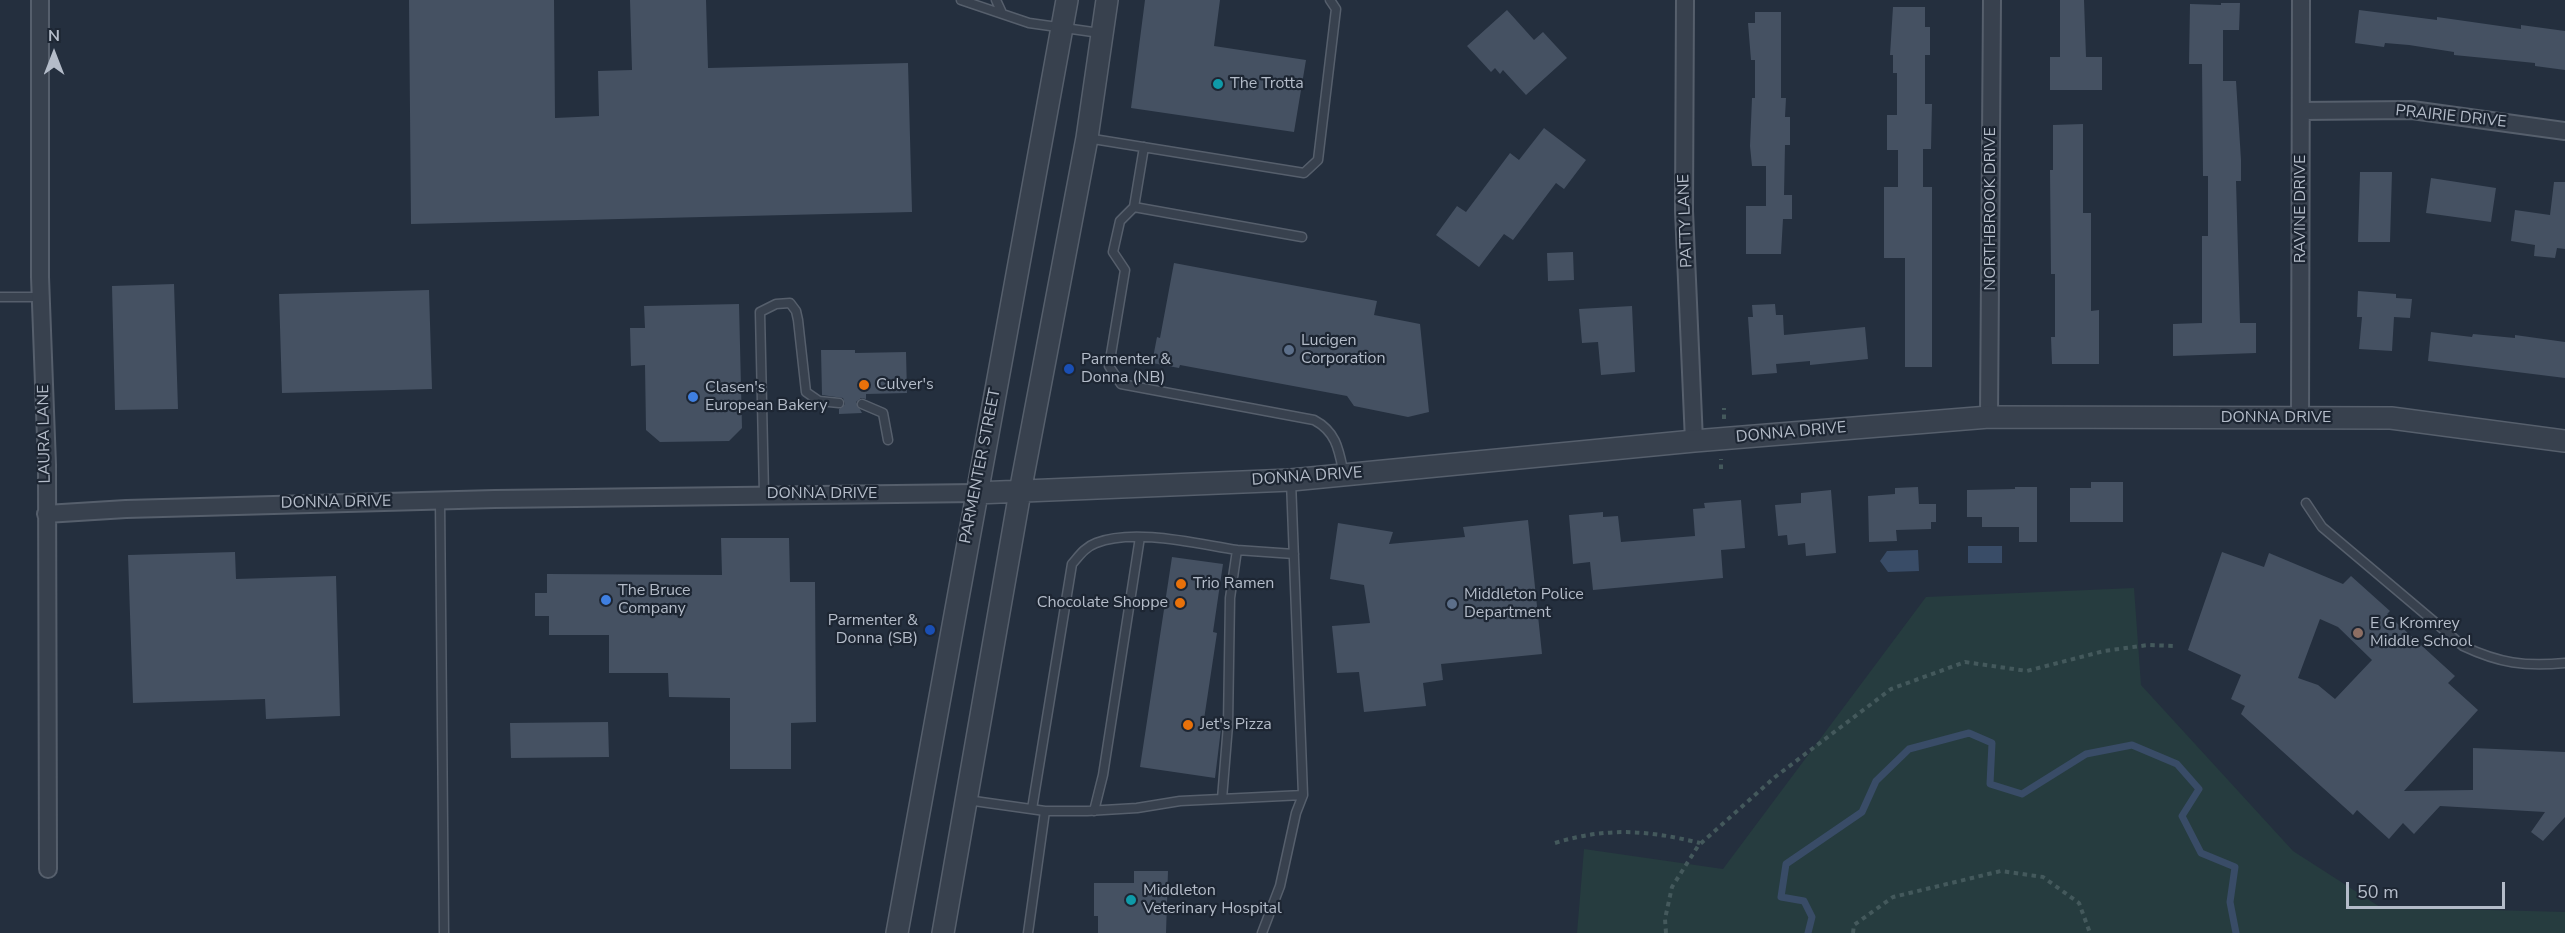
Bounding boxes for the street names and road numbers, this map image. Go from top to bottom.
street label: PRAIRIE DRIVE [2394,102,2508,132]
street label: NORTHBROOK DRIVE [1981,127,2001,291]
street label: RAVINE DRIVE [2291,155,2311,263]
street label: PATTY LANE [1675,174,1697,268]
street label: LAURA LANE [35,384,55,484]
street label: PARMENTER STREET [957,387,1005,545]
street label: DONNA DRIVE [2221,408,2331,428]
street label: DONNA DRIVE [1735,419,1847,447]
street label: DONNA DRIVE [1251,464,1363,490]
street label: DONNA DRIVE [767,484,877,504]
street label: DONNA DRIVE [281,492,391,514]

